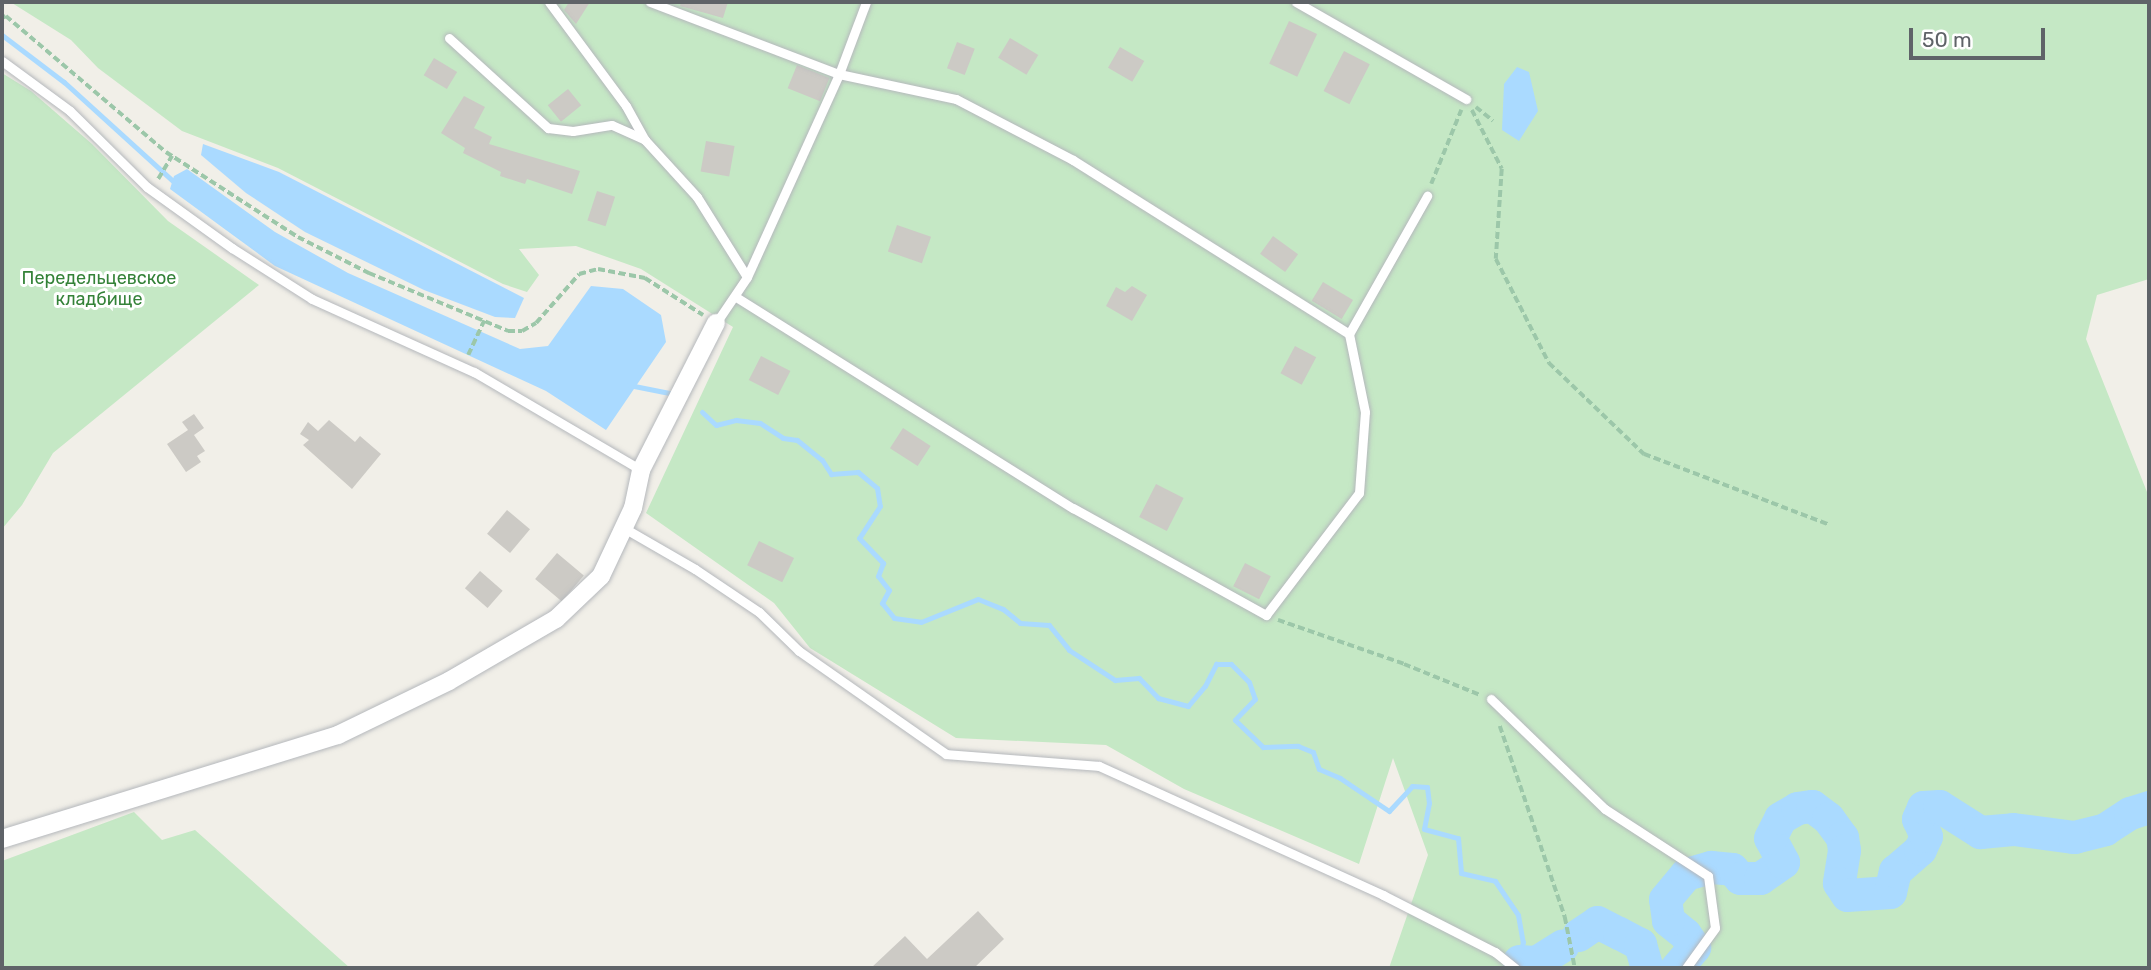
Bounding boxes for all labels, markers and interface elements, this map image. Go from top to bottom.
scale bar [1913,14,2050,58]
text: 50 m [1922,27,1972,52]
park label: Передельцевское кладбище [22,268,176,310]

